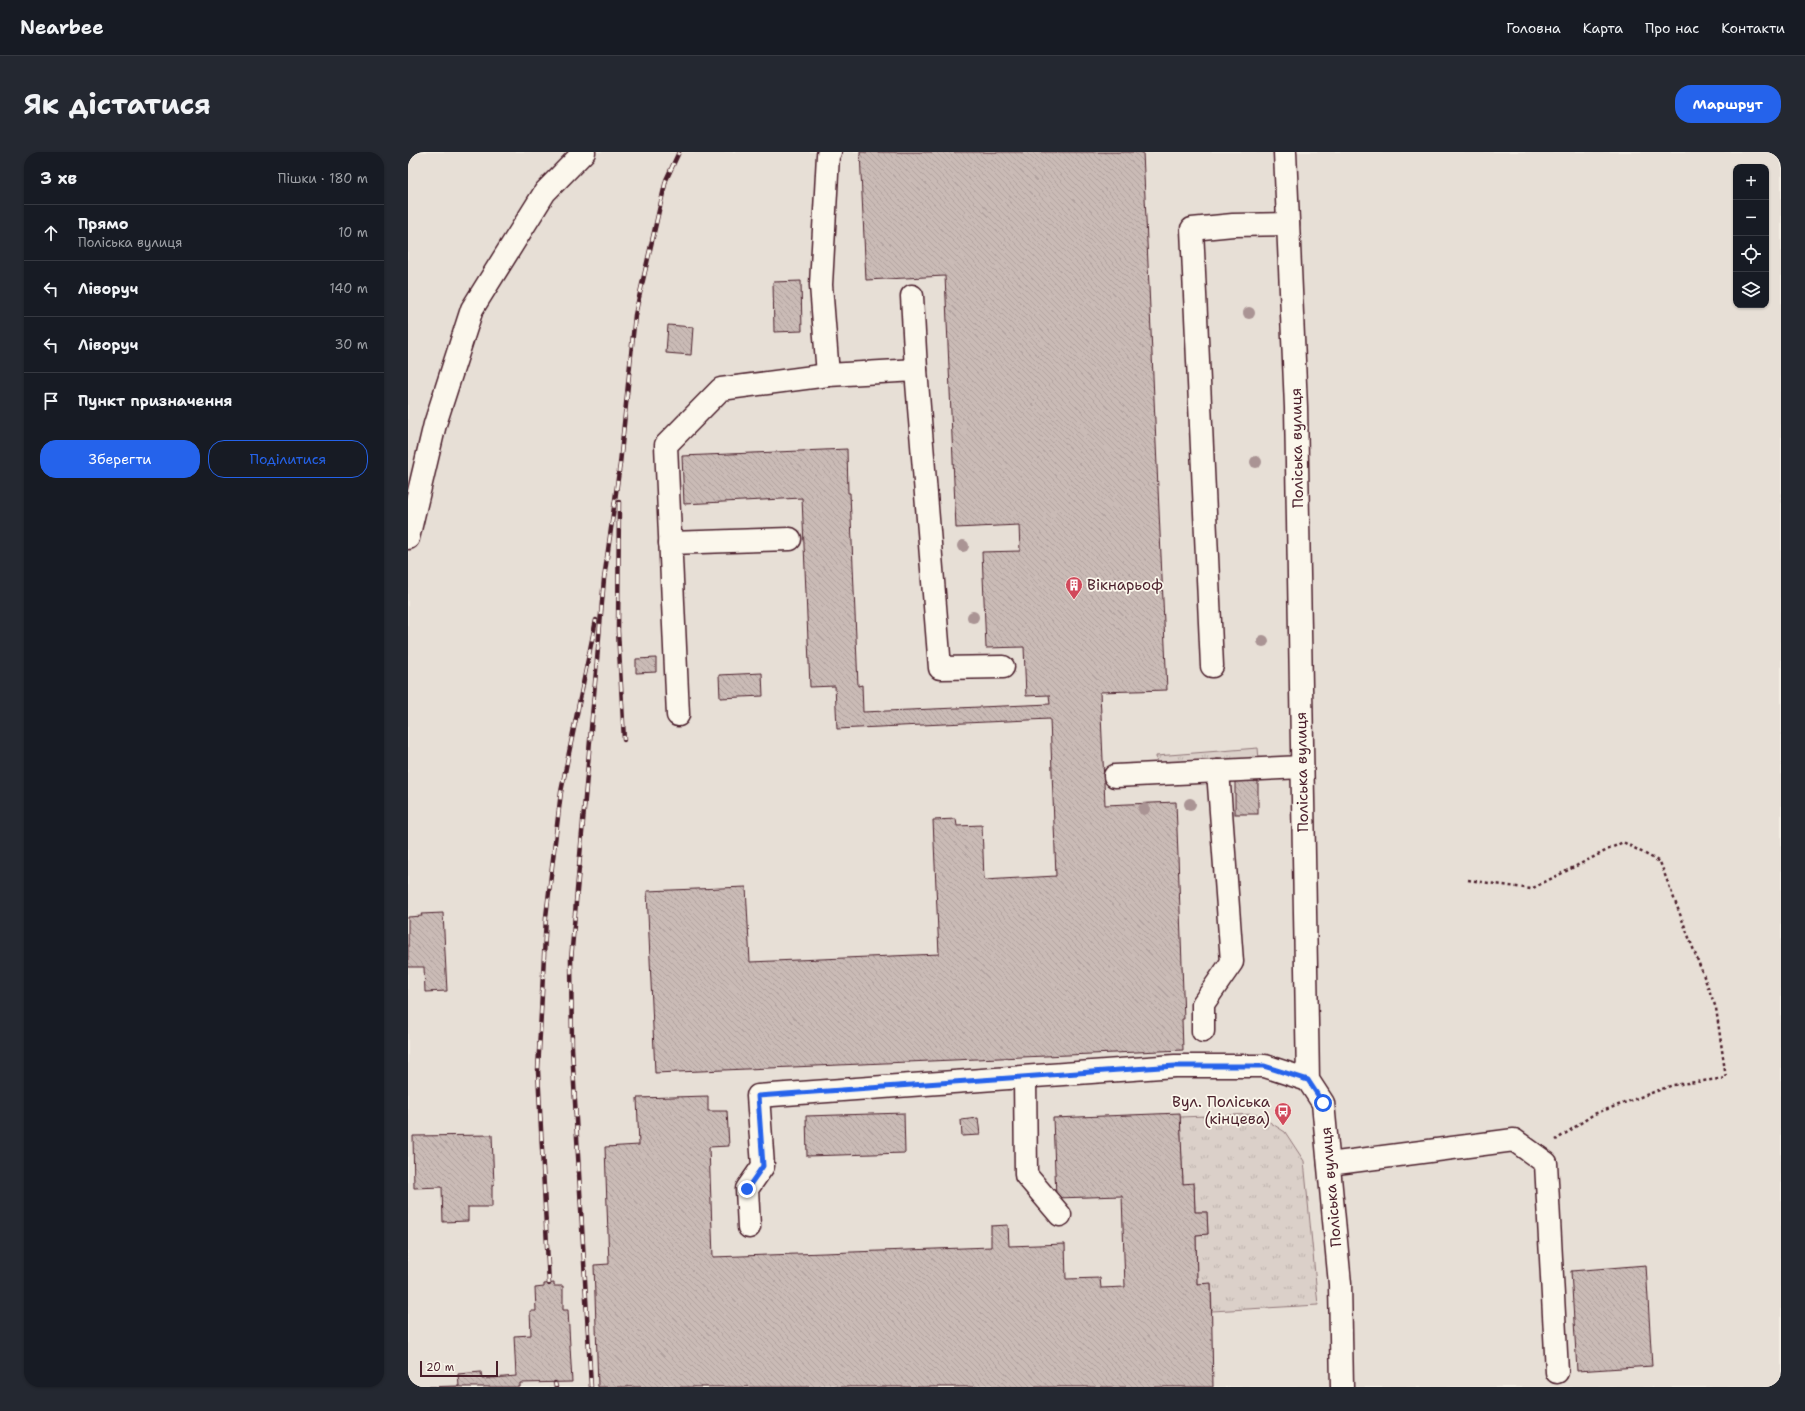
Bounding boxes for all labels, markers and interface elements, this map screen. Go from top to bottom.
text: Nearbee [20,15,104,40]
text: Головна [1506,19,1561,37]
text: Карта [1583,19,1623,37]
text: Про нас [1645,19,1699,37]
text: Контакти [1721,19,1785,37]
text: Як дістатися [24,85,211,123]
button: Маршрут [1675,85,1781,123]
map controls [1733,164,1769,308]
button: + [1733,164,1769,200]
text: 3 хв [40,167,77,189]
text: Пішки · 180 m [278,170,368,187]
button: − [1733,200,1769,236]
text: Прямо [78,214,128,234]
icon: ahead [40,222,62,244]
text: 10 m [338,224,368,241]
text: Поліська вулиця [78,234,182,251]
button: locate [1733,236,1769,272]
button: layers [1733,272,1769,308]
icon: left [40,278,62,300]
text: Ліворуч [78,279,138,299]
text: 140 m [329,280,368,297]
icon: left [40,334,62,356]
text: Ліворуч [78,335,138,355]
text: 30 m [334,336,368,353]
street label: Поліська вулиця [1286,388,1308,508]
icon: arrive [40,390,62,412]
text: Пункт призначення [78,391,233,411]
button: Зберегти [40,440,200,478]
button: Поділитися [208,440,368,478]
building icon: Вікнарьоф [1064,575,1084,600]
place label: Вікнарьоф [1087,575,1163,595]
street label: Поліська вулиця [1291,712,1313,832]
place label: Вул. Поліська (кінцева) [1172,1092,1271,1129]
route start [1314,1094,1332,1112]
bus stop icon: Вул. Поліська (кінцева) [1273,1101,1293,1126]
street label: Поліська вулиця [1316,1126,1346,1248]
route end [738,1180,756,1198]
scale bar [420,1359,498,1378]
text: 20 m [426,1360,454,1375]

